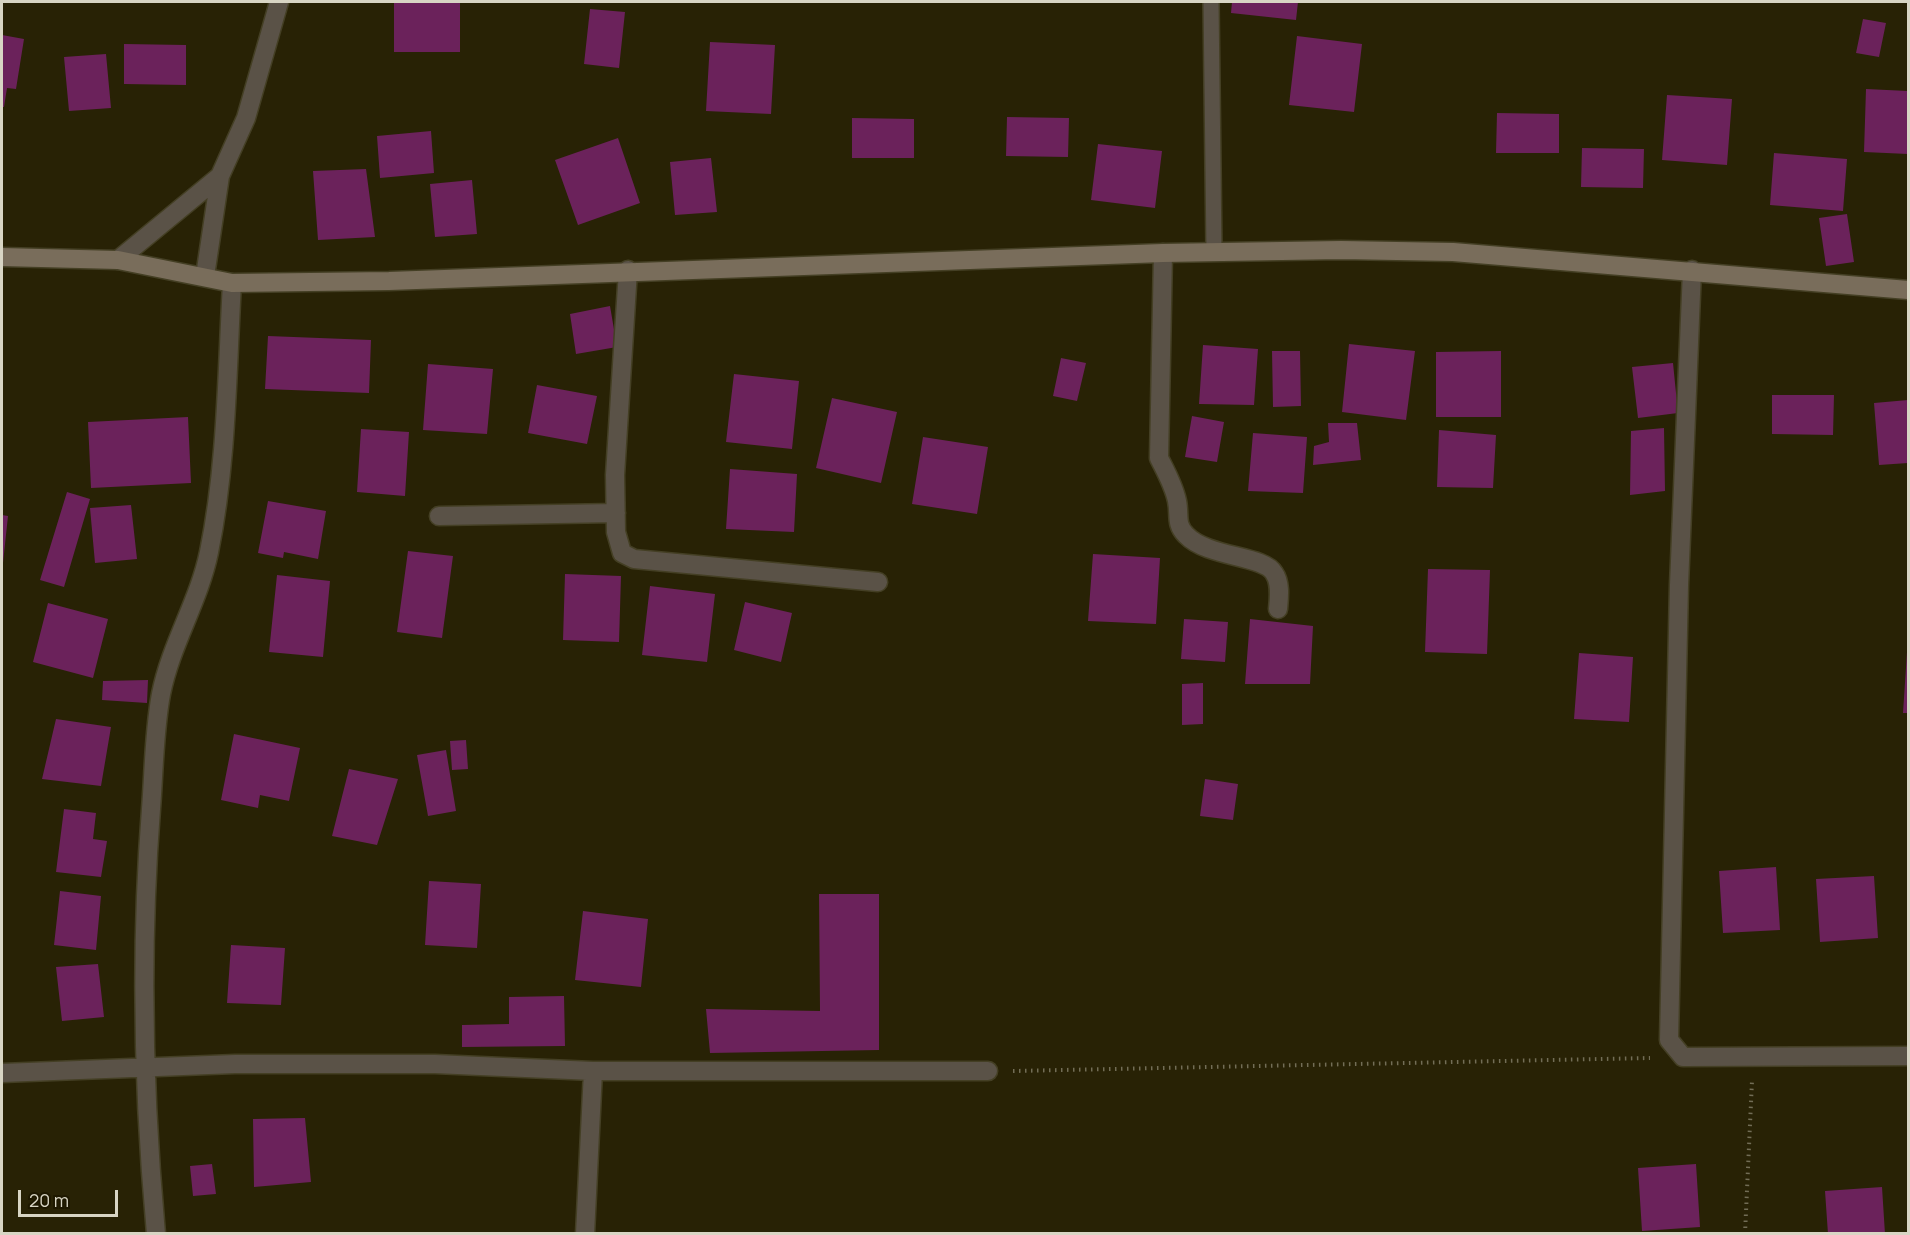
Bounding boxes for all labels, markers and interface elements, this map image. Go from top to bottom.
scale bar [21,1178,122,1216]
text: 20 m [29,1188,69,1212]

